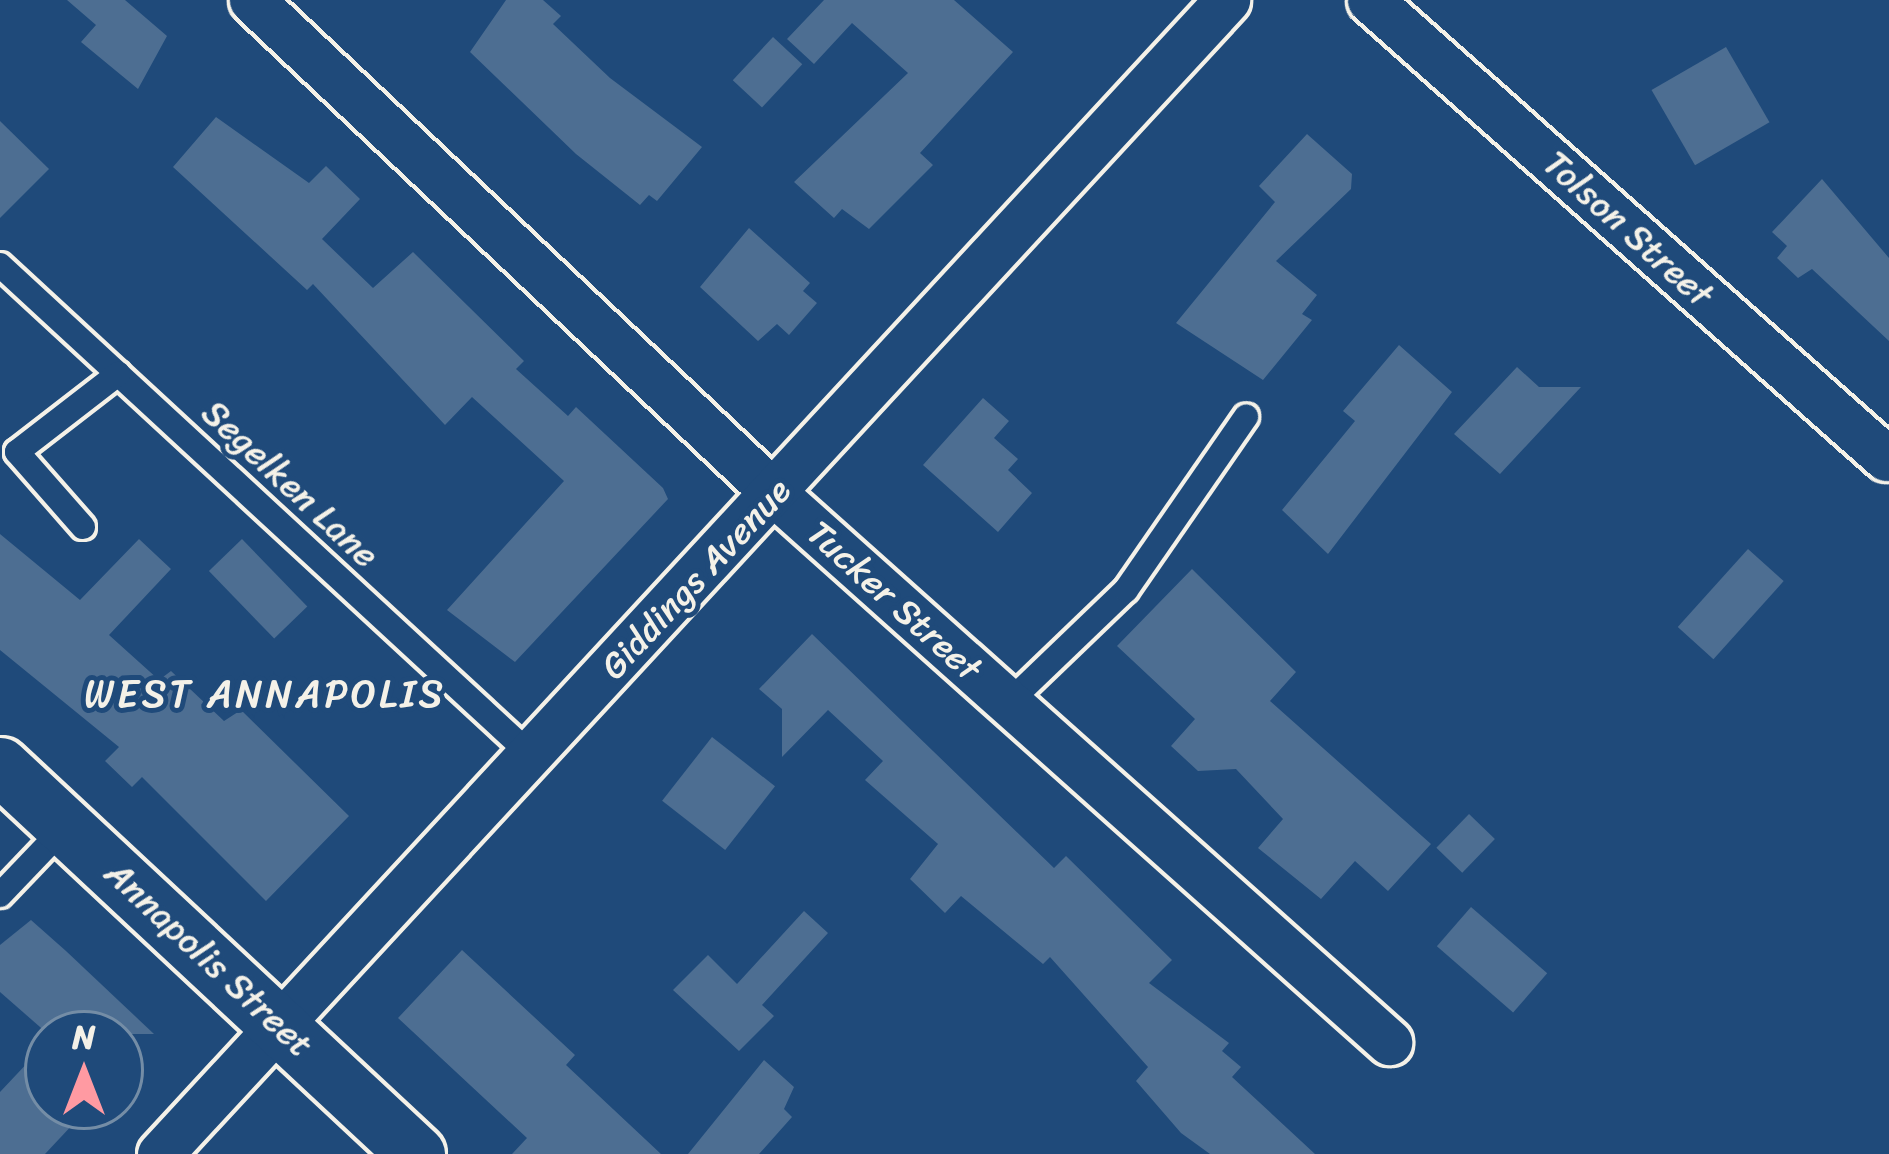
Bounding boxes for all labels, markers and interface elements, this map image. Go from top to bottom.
street label: Tolson Street [1534,141,1722,317]
street label: Segelken Lane [193,391,387,577]
street label: Giddings Avenue [592,470,800,688]
street label: Tucker Street [798,511,990,691]
district label: WEST ANNAPOLIS [86,671,444,717]
street label: Annapolis Street [96,852,322,1066]
text: N [73,1008,95,1066]
north arrow [24,1010,144,1130]

